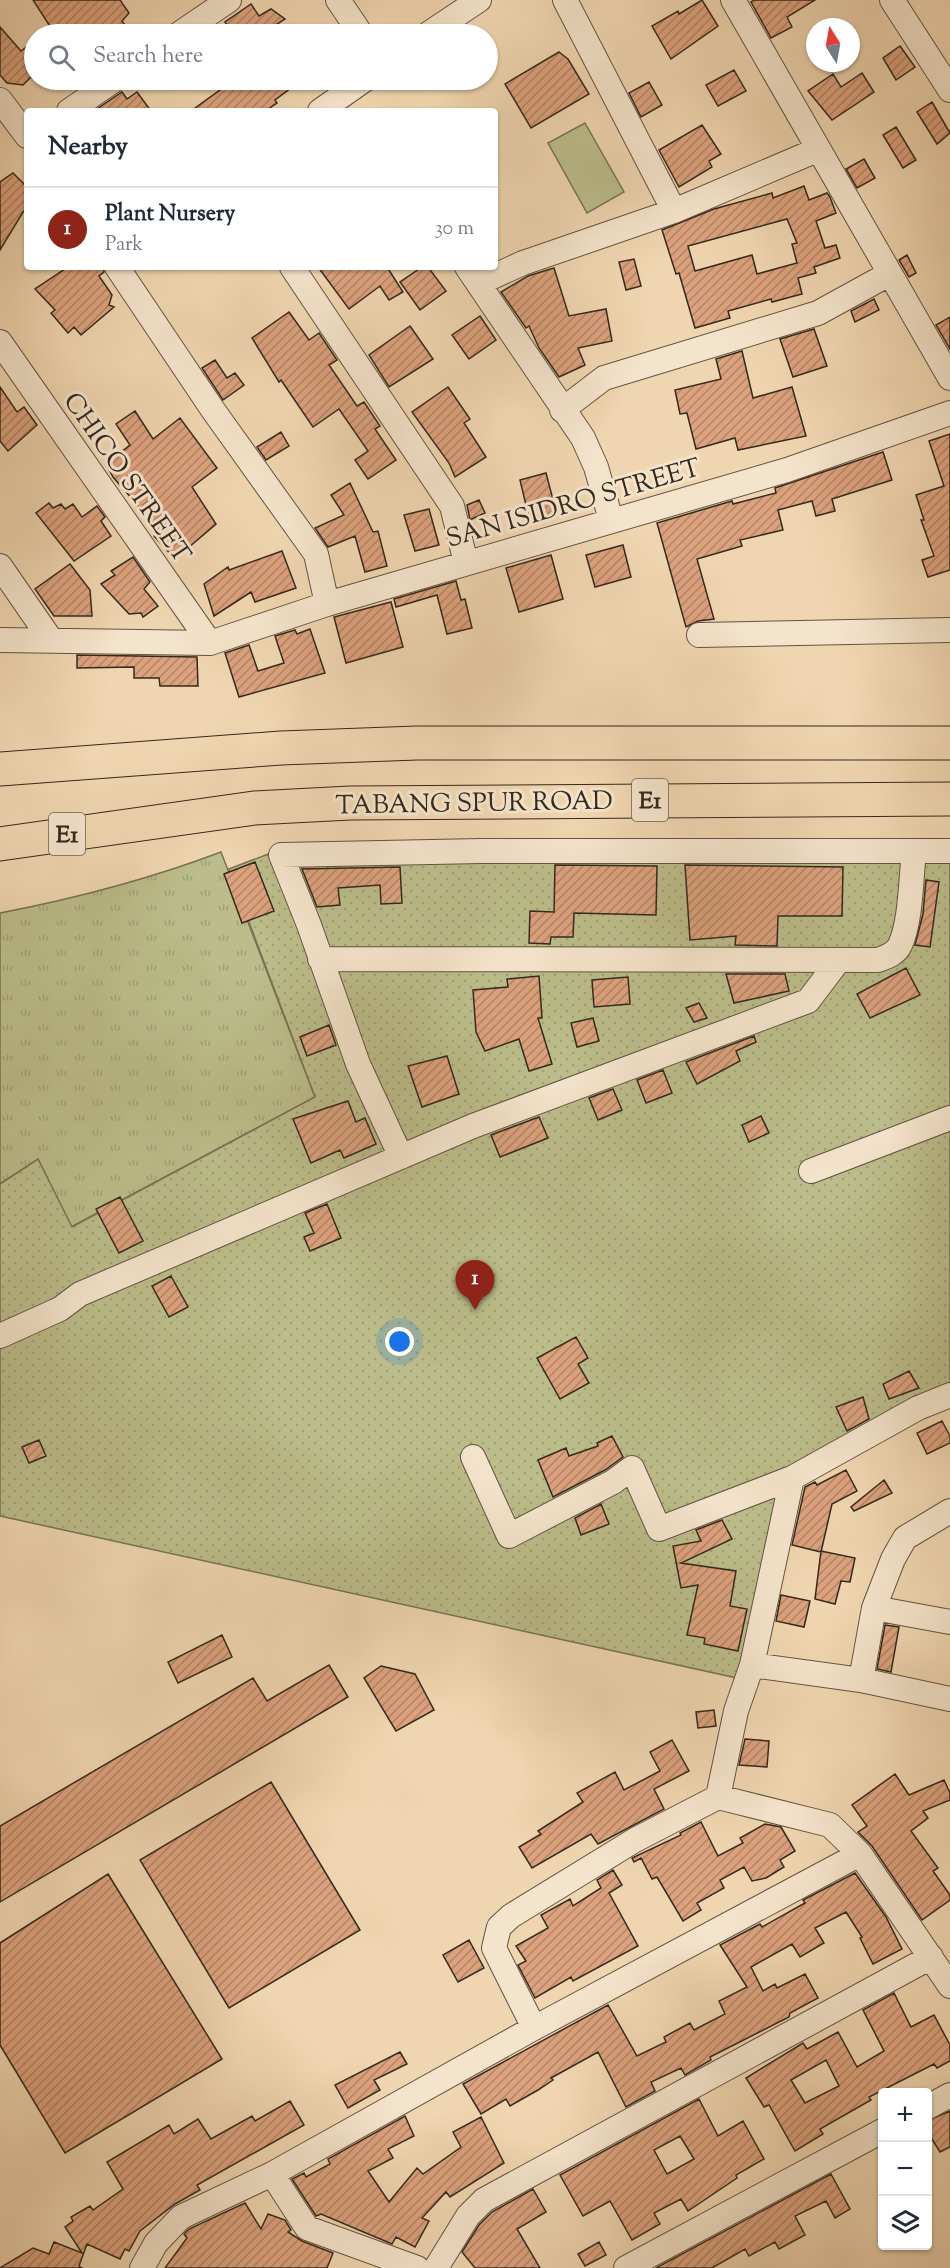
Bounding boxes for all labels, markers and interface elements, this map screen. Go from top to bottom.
north arrow [806,18,860,72]
search box [24,24,498,90]
icon: search [45,41,78,74]
text: Search here [93,41,203,73]
text: Nearby [48,129,128,166]
text: Plant Nursery [105,199,235,231]
text: 1 [64,215,71,244]
text: 30 m [435,215,474,244]
text: Park [105,231,143,260]
street label: CHICO STREET [53,386,199,571]
street label: SAN ISIDRO STREET [442,450,705,558]
road number: E1 [632,779,668,821]
street label: TABANG SPUR ROAD [335,784,613,825]
road number: E1 [49,813,85,855]
pin: 1 [456,1260,494,1310]
your location [385,1327,414,1356]
map controls [878,2088,932,2250]
button: + [878,2088,932,2142]
button: − [878,2142,932,2196]
button: layers [878,2196,932,2250]

